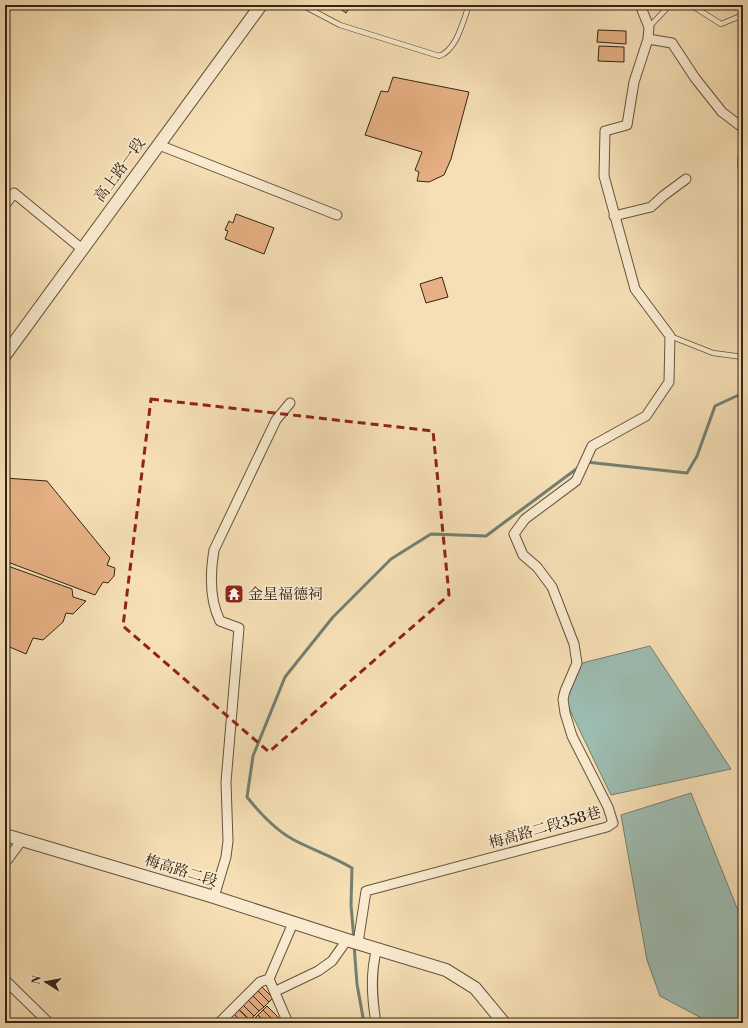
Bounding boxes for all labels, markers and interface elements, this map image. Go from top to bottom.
street label: 高上路一段 [90,134,150,206]
temple icon: 金星福德祠 [223,583,245,605]
place label: 金星福德祠 [248,585,323,604]
street label: 梅高路二段358巷 [487,803,603,853]
street label: 梅高路二段 [142,851,220,891]
north arrow [26,962,66,1002]
text: N [29,974,45,986]

